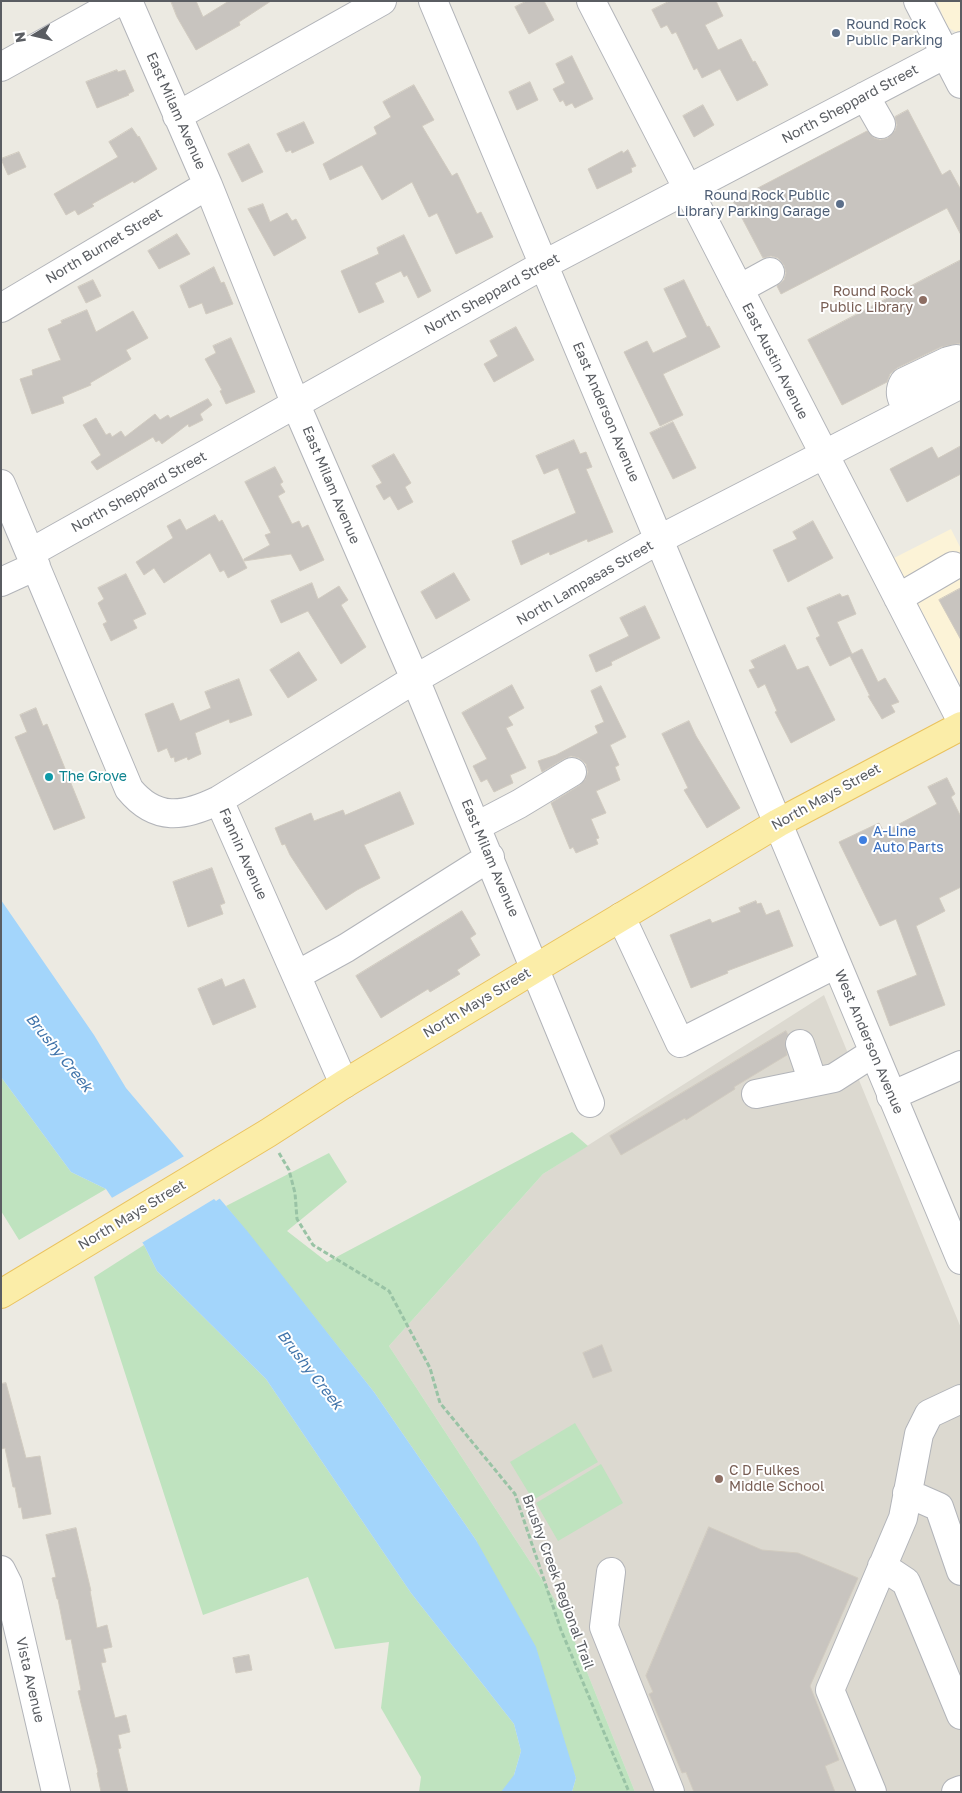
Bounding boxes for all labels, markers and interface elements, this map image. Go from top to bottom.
north arrow [10,10,60,60]
place label: Round Rock Public Parking [846,17,943,49]
marker: Round Rock Public Parking [830,27,842,39]
text: N [10,31,29,44]
street label: East Milam Avenue [143,50,209,172]
street label: North Sheppard Street [779,61,921,147]
place label: Round Rock Public Library Parking Garage [677,188,830,220]
marker: Round Rock Public Library Parking Garage [834,198,846,210]
street label: North Burnet Street [43,205,165,287]
street label: North Sheppard Street [421,250,563,338]
place label: Round Rock Public Library [820,284,913,316]
marker: Round Rock Public Library [917,294,929,306]
street label: East Austin Avenue [738,300,812,422]
street label: East Anderson Avenue [569,340,643,484]
street label: East Milam Avenue [299,424,363,546]
street label: North Sheppard Street [68,448,210,536]
street label: North Lampasas Street [514,537,656,629]
street label: North Mays Street [768,760,884,834]
place label: The Grove [59,769,127,785]
marker: The Grove [43,771,55,783]
street label: East Milam Avenue [458,797,522,919]
street label: Fannin Avenue [215,806,271,902]
place label: A-Line Auto Parts [873,824,944,856]
marker: A-Line Auto Parts [857,834,869,846]
street label: North Mays Street [420,964,534,1042]
street label: West Anderson Avenue [831,967,907,1117]
water label: Brushy Creek [22,1010,96,1096]
street label: North Mays Street [75,1176,189,1254]
water label: Brushy Creek [273,1327,347,1413]
place label: C D Fulkes Middle School [729,1463,824,1495]
marker: C D Fulkes Middle School [713,1473,725,1485]
street label: Brushy Creek Regional Trail [519,1492,597,1672]
street label: Vista Avenue [12,1636,48,1724]

